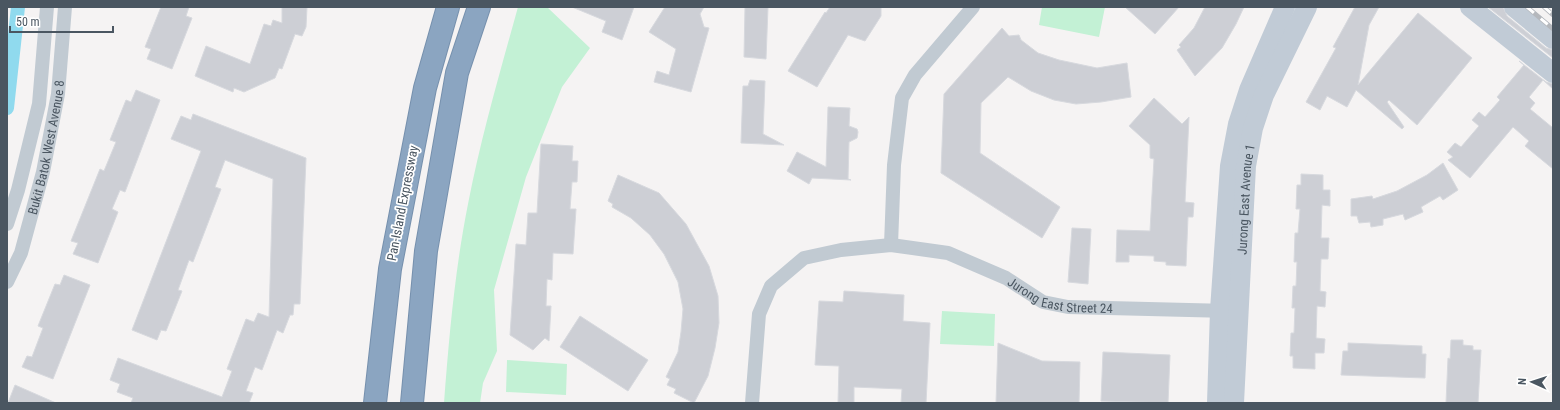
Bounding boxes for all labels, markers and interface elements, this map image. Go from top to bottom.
scale bar [10,8,113,34]
text: 50 m [16,15,40,29]
street label: Bukit Batok West Avenue 8 [25,80,67,216]
street label: Pan-Island Expressway [384,143,421,262]
street label: Jurong East Avenue 1 [1235,143,1258,255]
street label: Jurong East Street 24 [1005,274,1114,316]
north arrow [1512,362,1552,402]
text: N [1516,378,1529,385]

